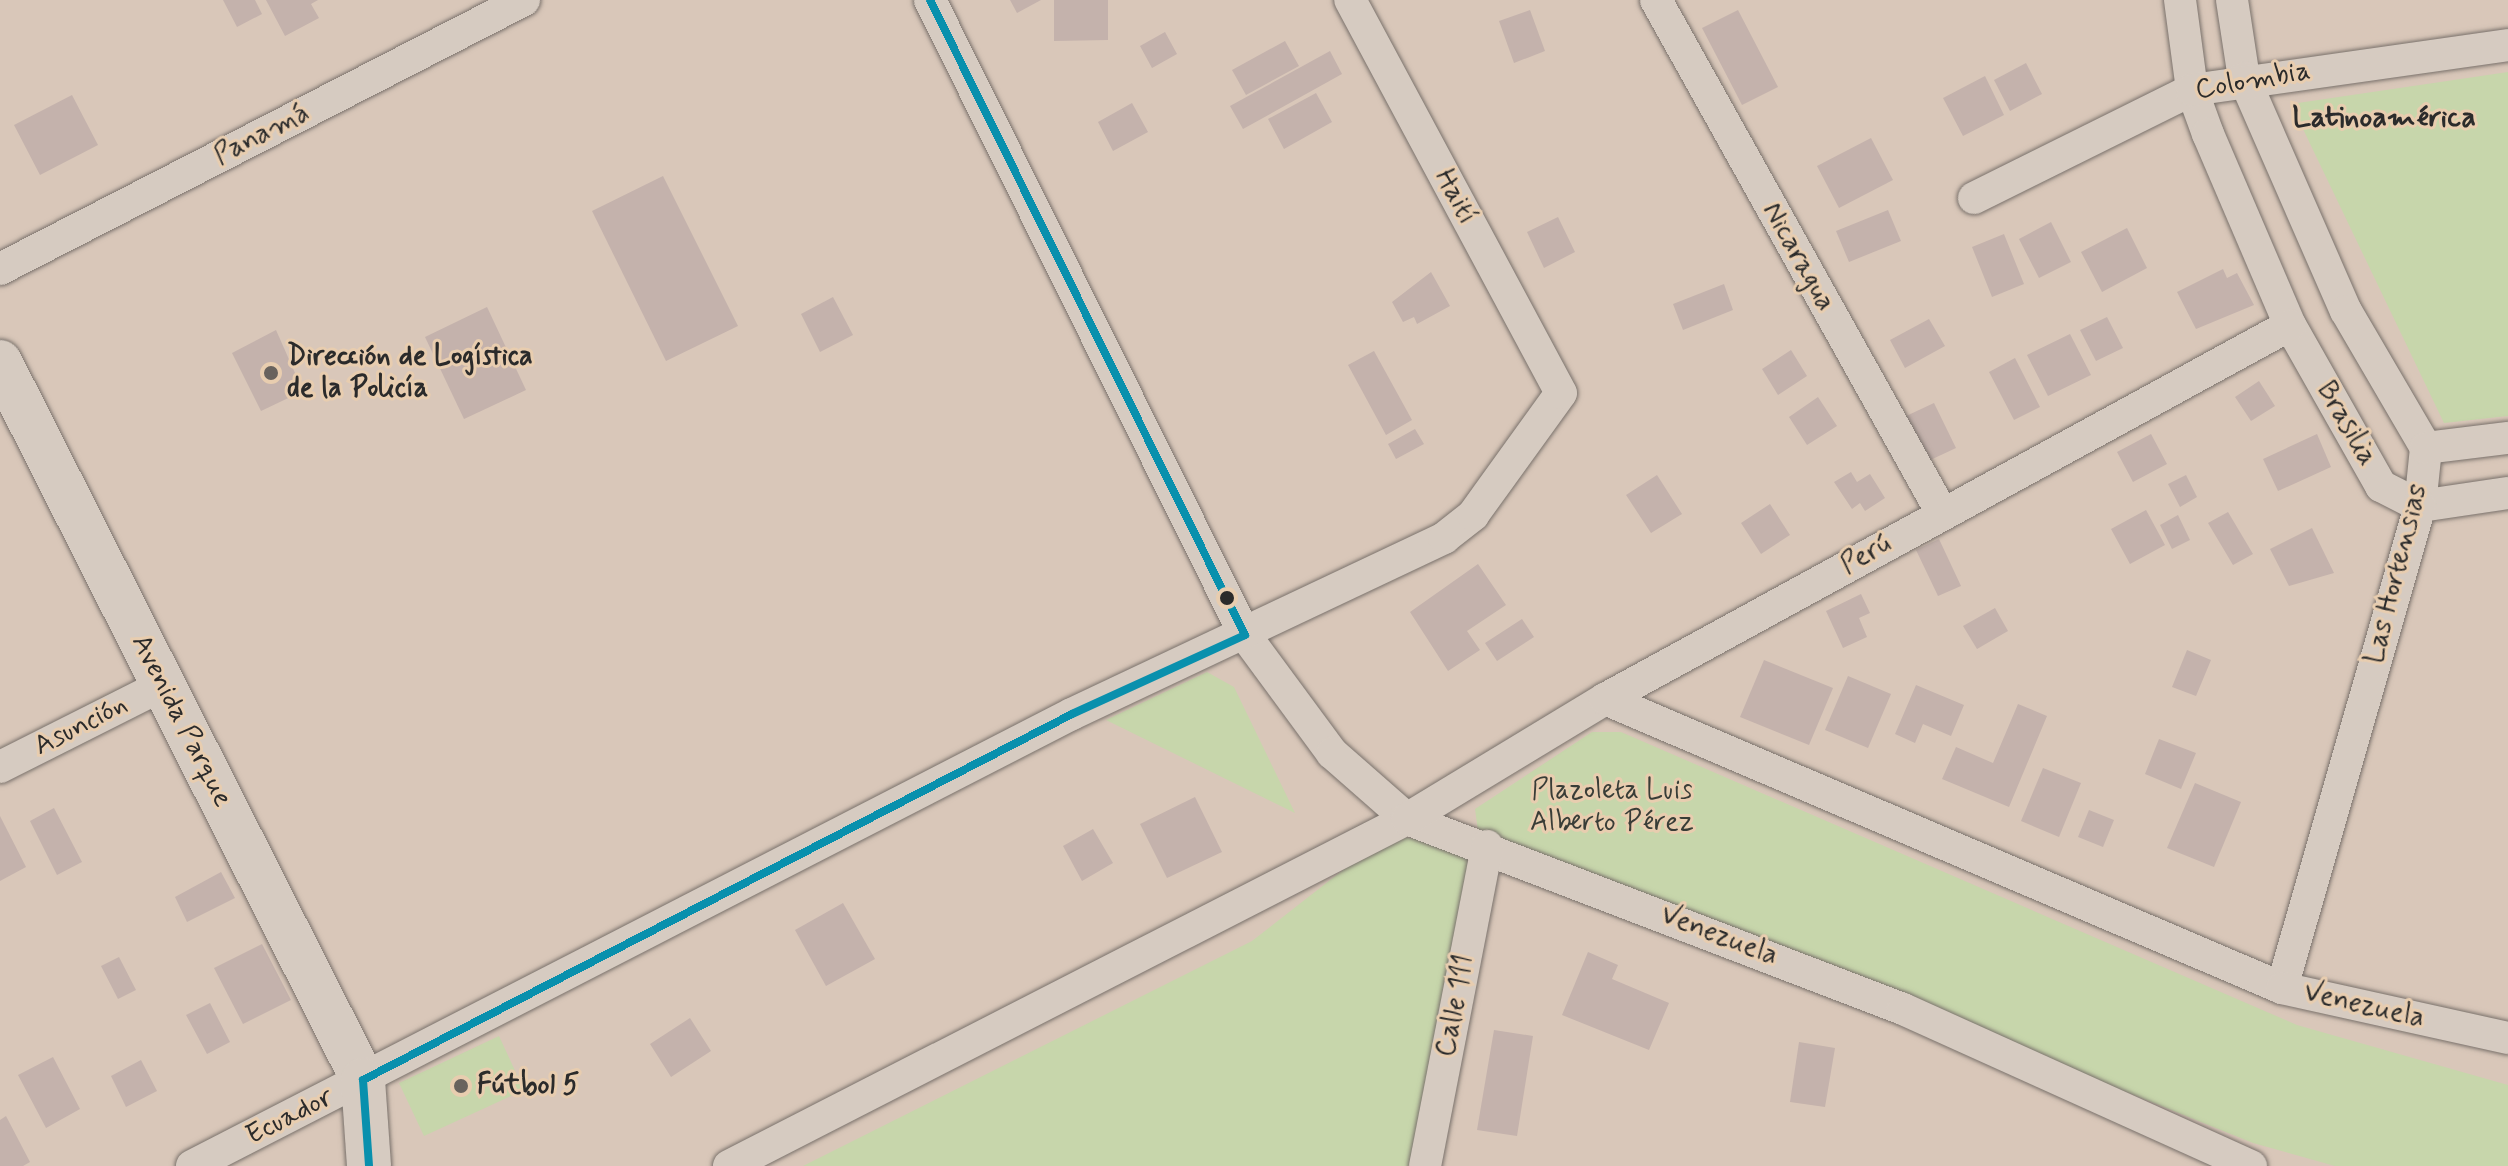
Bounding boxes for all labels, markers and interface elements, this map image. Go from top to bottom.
street label: Colombia [2193,54,2313,108]
street label: Panamá [209,97,315,173]
district label: Latinoamérica [2292,100,2476,136]
street label: Haití [1427,164,1483,230]
street label: Nicaragua [1754,197,1842,317]
place label: Dirección de Logística de la Policía [287,340,533,406]
marker: Dirección de Logística de la Policía [262,364,280,382]
street label: Brasilia [2308,376,2384,472]
street label: Las Hortensias [2359,483,2435,665]
street label: Perú [1835,528,1897,582]
unlabelled marker [1219,590,1235,606]
street label: Avenida Parque [125,632,237,810]
street label: Asunción [29,688,133,764]
park label: Plazoleta Luis Alberto Pérez [1530,774,1694,840]
street label: Venezuela [1656,898,1782,974]
street label: Calle 111 [1430,952,1482,1060]
street label: Venezuela [2300,976,2428,1036]
place label: Fútbol 5 [477,1069,579,1103]
marker: Fútbol 5 [452,1077,470,1095]
street label: Ecuador [241,1081,339,1153]

